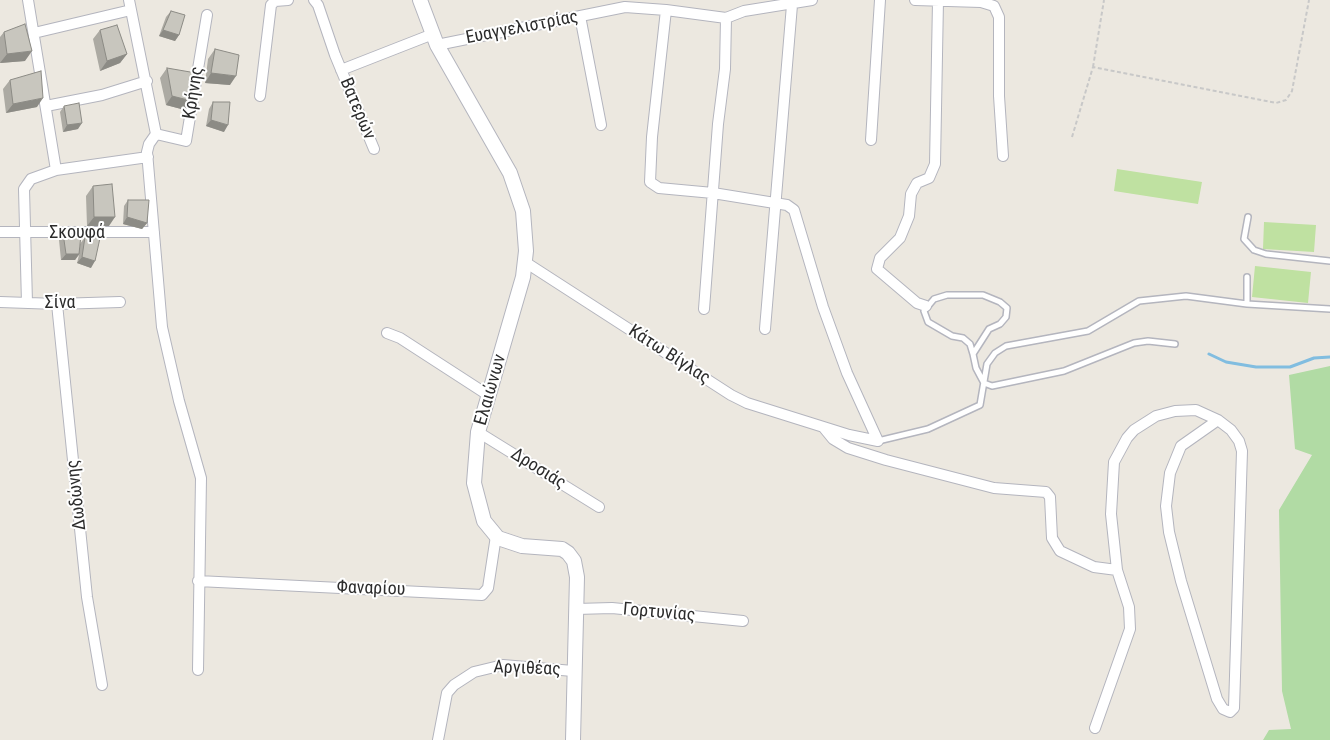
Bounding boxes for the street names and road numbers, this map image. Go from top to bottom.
street label: Ευαγγελιστρίας [464,7,580,49]
street label: Κρήνης [179,65,209,121]
street label: Βατερών [334,75,380,143]
street label: Σκουφά [49,222,105,244]
street label: Σίνα [45,292,75,314]
street label: Κάτω Βίγλας [624,321,714,389]
street label: Ελαιώνων [471,352,511,428]
street label: Δροσιάς [507,444,569,494]
street label: Δωδώνης [63,459,91,531]
street label: Φαναρίου [336,577,406,601]
street label: Γορτυνίας [622,599,696,627]
street label: Αργιθέας [493,657,561,681]

